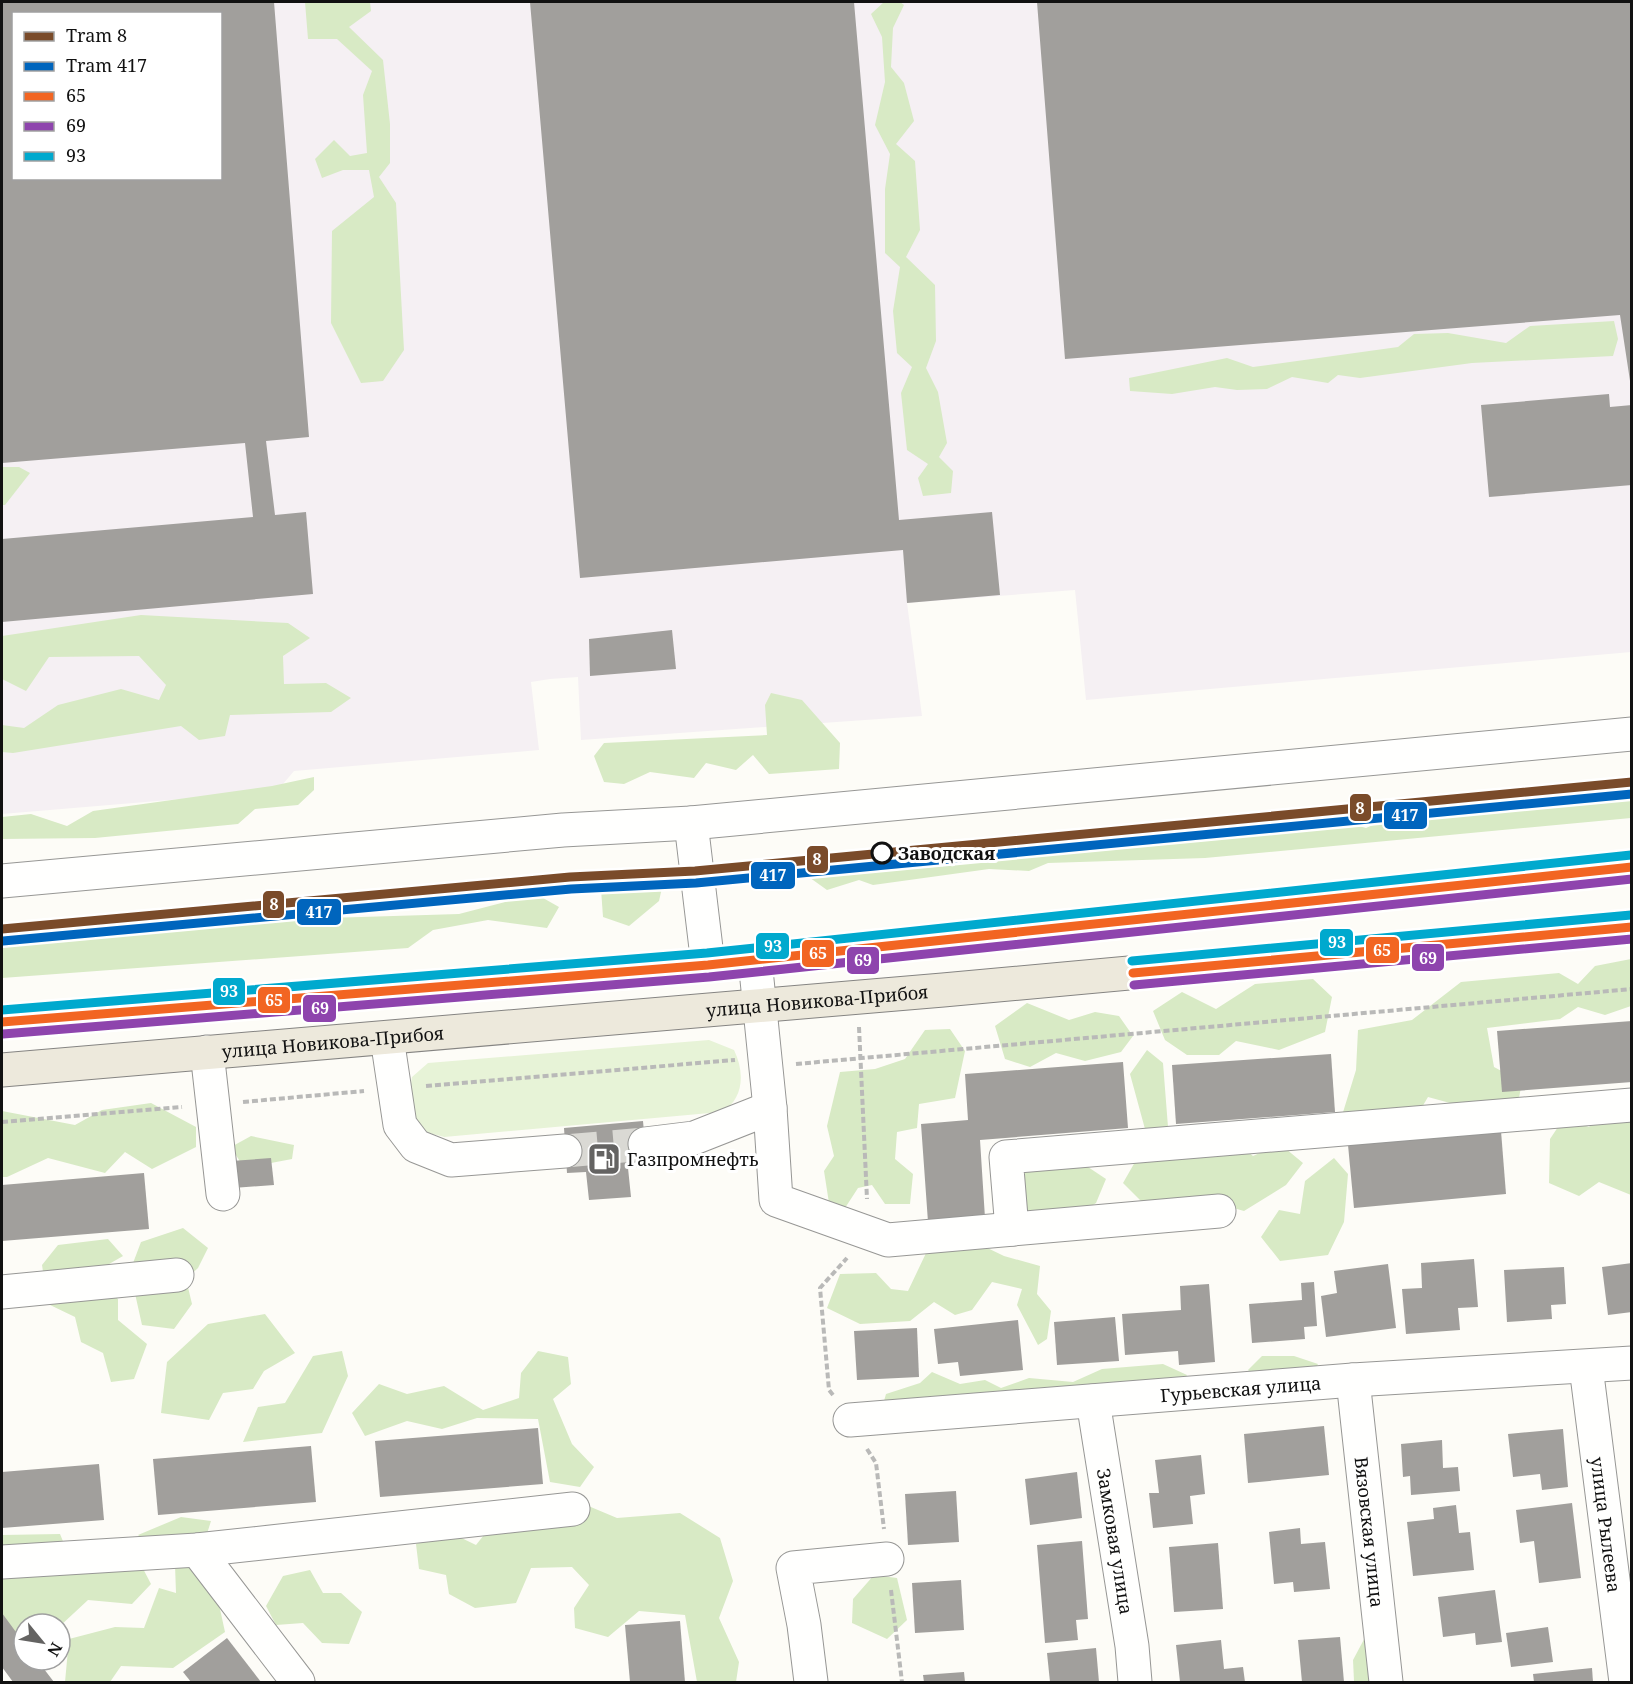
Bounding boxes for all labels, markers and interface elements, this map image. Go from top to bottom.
legend [12,12,222,180]
text: Tram 8 [66,23,127,47]
text: Tram 417 [66,53,147,77]
text: 65 [66,83,86,107]
text: 69 [66,113,86,137]
text: 93 [66,143,86,167]
line badge: 8 [1349,793,1372,822]
text: 8 [1355,797,1365,819]
line badge: 417 [1383,801,1428,830]
text: 417 [1391,804,1419,826]
place label: Заводская [898,841,995,865]
marker: Заводская [871,842,893,864]
line badge: 8 [806,845,829,874]
text: 8 [812,848,822,870]
line badge: 417 [750,861,796,890]
text: 417 [759,864,787,886]
line badge: 8 [262,890,285,919]
text: 8 [269,893,279,915]
line badge: 417 [296,898,342,926]
text: 417 [305,901,333,923]
line badge: 93 [1319,928,1354,957]
text: 93 [1328,931,1346,953]
line badge: 93 [755,932,790,960]
text: 93 [764,935,782,957]
line badge: 65 [1365,936,1400,964]
line badge: 65 [801,939,835,968]
text: 65 [1373,939,1391,961]
text: 65 [809,942,827,964]
line badge: 69 [1411,943,1445,972]
line badge: 69 [846,946,880,975]
text: 69 [1419,947,1437,969]
text: 69 [854,949,872,971]
line badge: 93 [212,977,246,1006]
street label: улица Новикова-Прибоя [705,979,929,1022]
text: 93 [220,980,238,1002]
line badge: 65 [257,986,291,1014]
text: 65 [265,989,283,1011]
line badge: 69 [302,994,337,1023]
text: 69 [311,997,329,1019]
street label: улица Новикова-Прибоя [221,1020,445,1063]
fuel station icon: Газпромнефть [586,1141,622,1177]
place label: Газпромнефть [627,1147,759,1171]
street label: Гурьевская улица [1159,1371,1322,1407]
street label: улица Рылеева [1586,1455,1627,1594]
street label: Вязовская улица [1349,1456,1390,1609]
street label: Замковая улица [1092,1466,1139,1616]
north arrow [12,1612,72,1672]
text: N [42,1639,68,1661]

